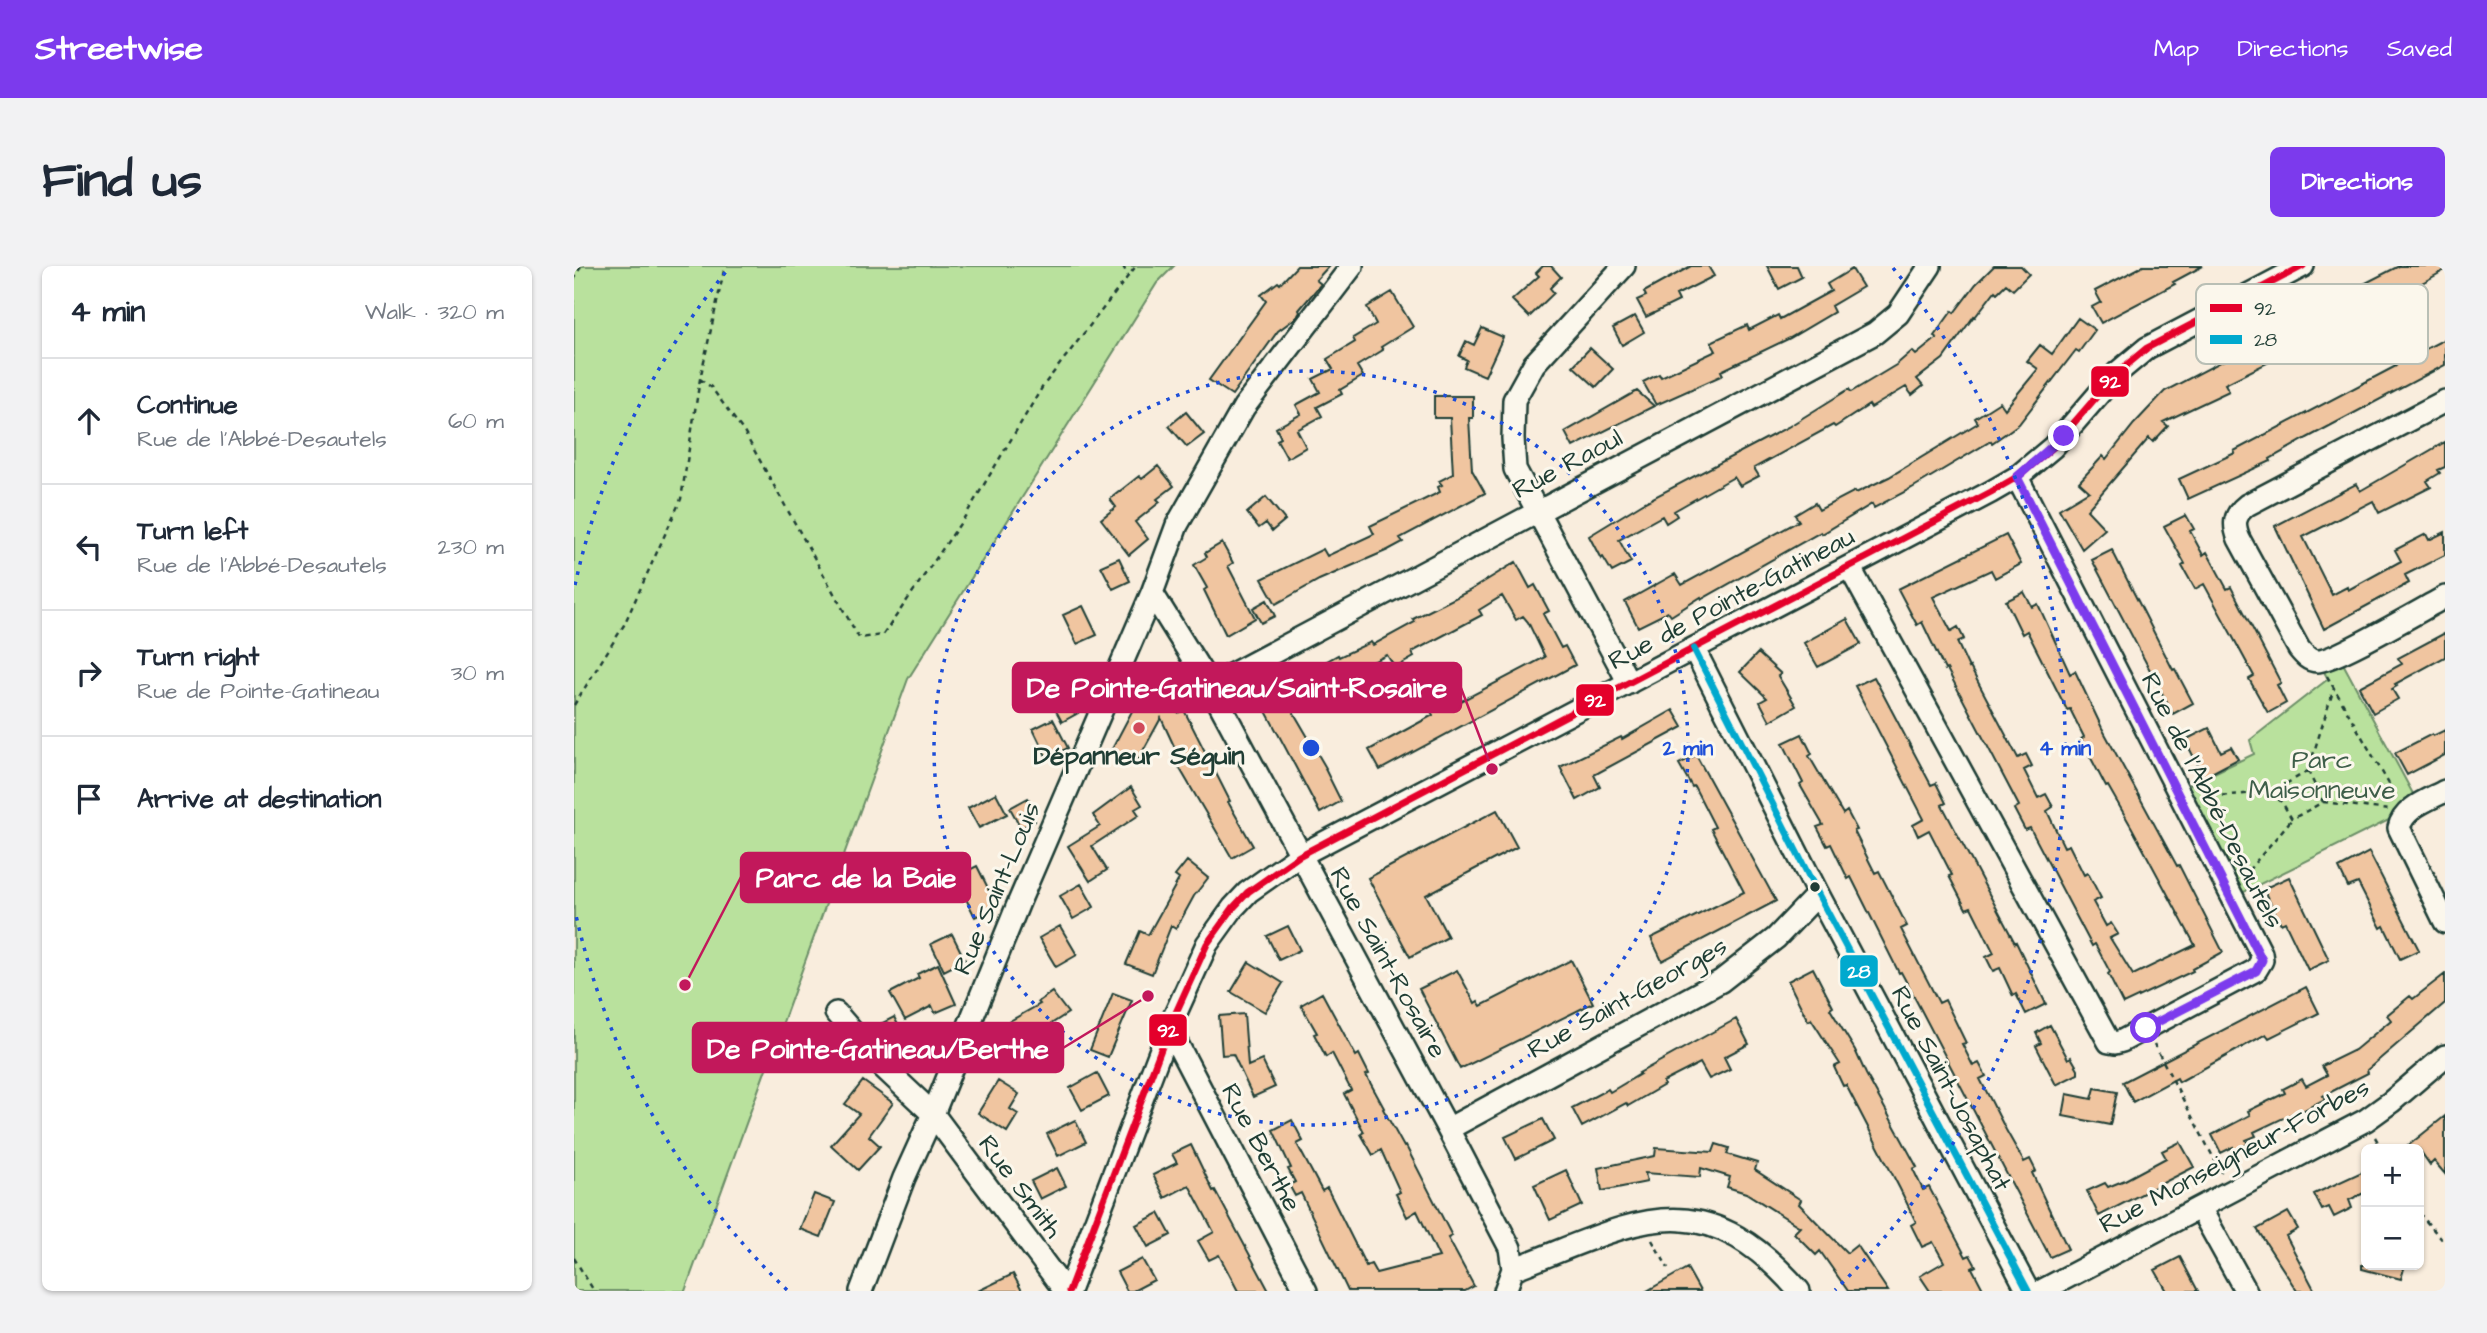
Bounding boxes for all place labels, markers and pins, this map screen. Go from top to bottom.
callout: De Pointe-Gatineau/Saint-Rosaire [1013,663,1461,712]
marker: Dépanneur Séguin [1131,720,1147,736]
centre of rings [1299,736,1323,760]
place label: Dépanneur Séguin [1034,738,1244,777]
callout: Parc de la Baie [741,853,970,902]
unlabelled marker [1808,880,1822,894]
callout: De Pointe-Gatineau/Berthe [693,1023,1063,1072]

